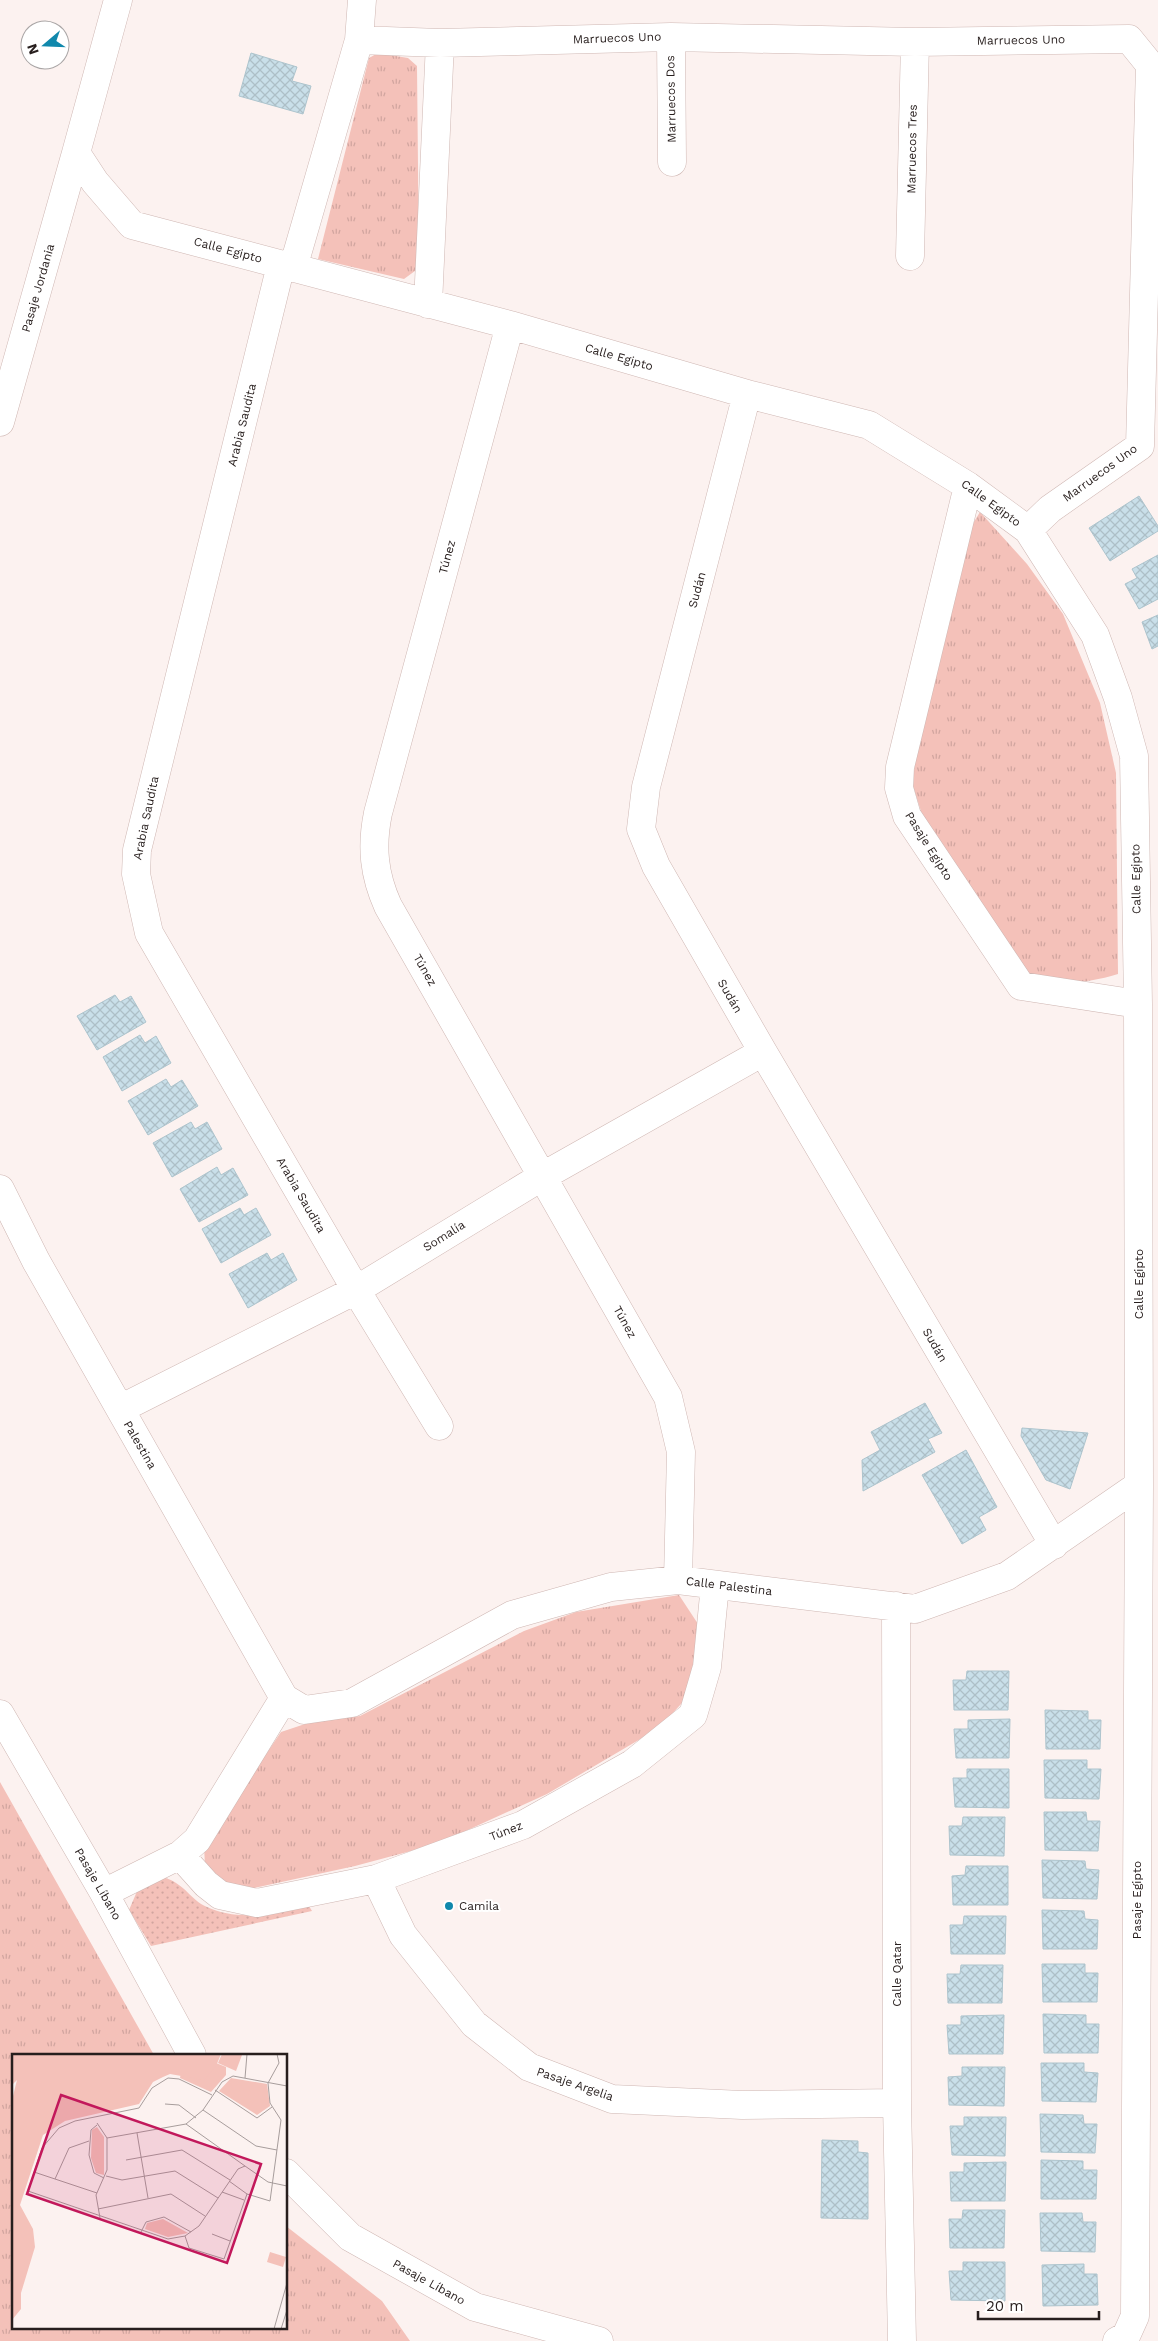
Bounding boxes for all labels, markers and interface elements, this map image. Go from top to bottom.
north arrow [20,20,70,70]
street label: Marruecos Uno [573,29,661,47]
street label: Marruecos Uno [977,32,1065,48]
text: N [23,42,42,57]
street label: Marruecos Dos [663,55,679,143]
street label: Marruecos Tres [904,104,920,194]
street label: Calle Egipto [192,234,264,266]
street label: Pasaje Jordania [19,242,57,334]
street label: Calle Egipto [583,341,655,373]
street label: Arabia Saudita [225,382,259,468]
street label: Marruecos Uno [1060,441,1140,505]
street label: Calle Egipto [958,477,1024,529]
street label: Túnez [436,538,458,576]
street label: Sudán [685,570,709,610]
street label: Arabia Saudita [130,775,162,861]
street label: Pasaje Egipto [902,809,956,883]
street label: Calle Egipto [1128,844,1144,914]
street label: Túnez [410,952,440,988]
street label: Sudán [715,977,745,1015]
street label: Arabia Saudita [274,1155,328,1236]
street label: Somalía [420,1218,468,1254]
street label: Calle Egipto [1132,1249,1146,1319]
street label: Túnez [610,1303,640,1341]
street label: Sudán [920,1326,950,1364]
street label: Palestina [121,1418,160,1472]
street label: Calle Palestina [685,1574,773,1598]
street label: Túnez [487,1818,525,1844]
street label: Pasaje Líbano [72,1846,124,1922]
street label: Pasaje Egipto [1130,1861,1144,1939]
place label: Camila [459,1899,499,1913]
marker: Camila [443,1900,455,1912]
street label: Calle Qatar [890,1941,904,2007]
inset map [12,2054,288,2328]
street label: Pasaje Argelia [535,2064,616,2104]
street label: Pasaje Líbano [390,2256,468,2308]
scale bar [978,2288,1099,2320]
text: 20 m [986,2297,1024,2315]

